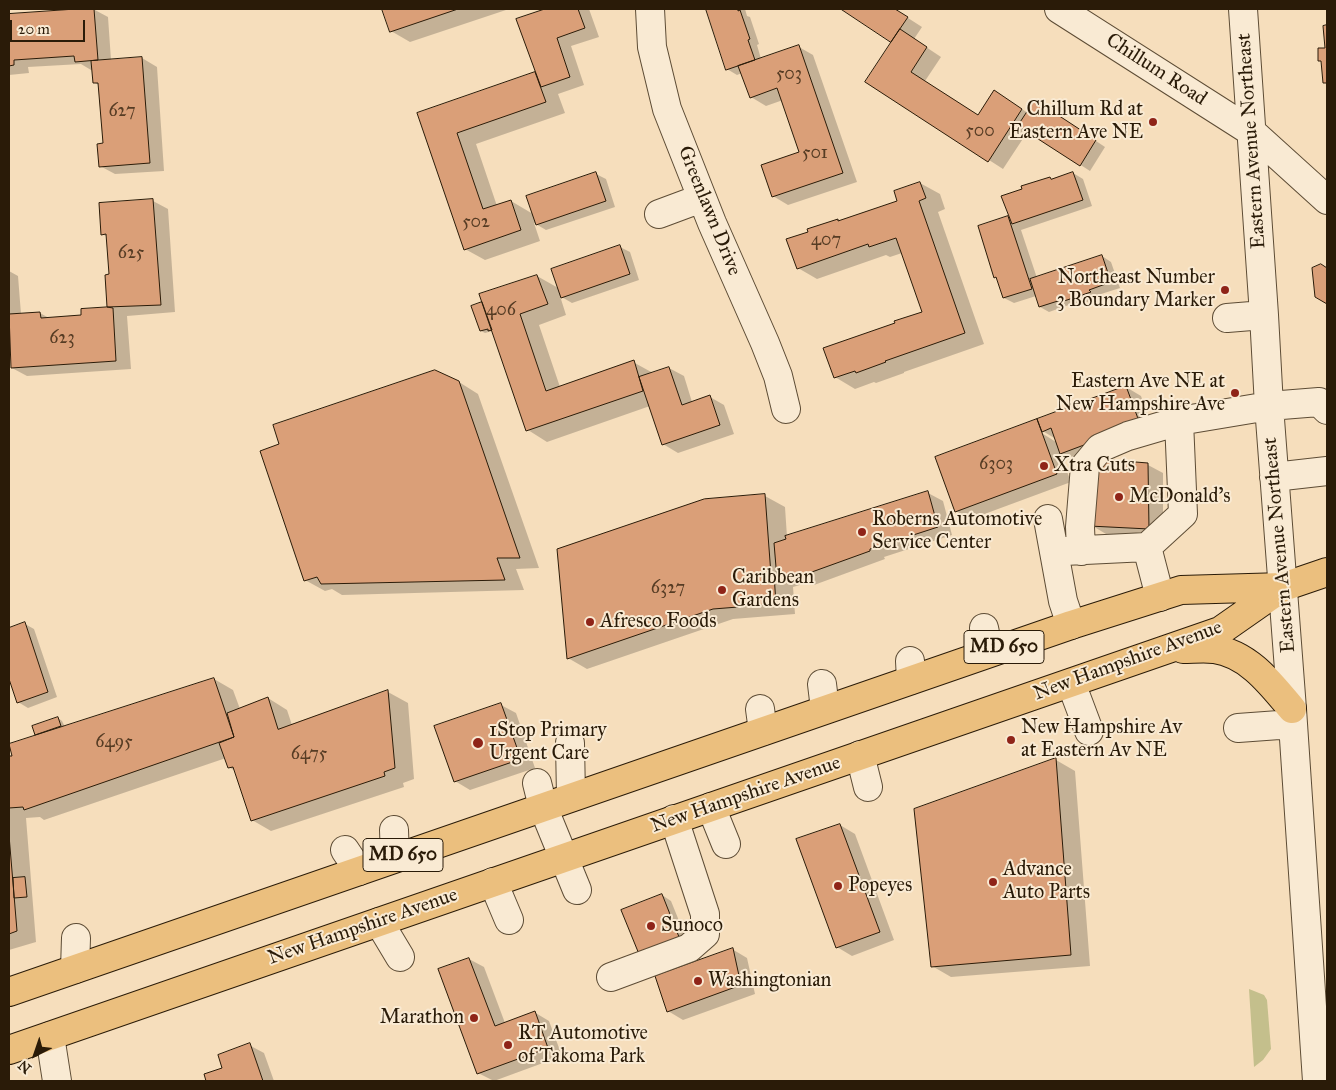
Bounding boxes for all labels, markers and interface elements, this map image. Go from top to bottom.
scale bar [12,10,88,42]
text: 20 m [18,20,50,38]
street label: Chillum Road [1101,29,1211,111]
street label: Eastern Avenue Northeast [1232,32,1272,250]
house number: 503 [776,64,802,86]
place label: Chillum Rd at Eastern Ave NE [1009,98,1143,145]
house number: 627 [108,101,136,123]
marker: Chillum Rd at Eastern Ave NE [1147,116,1159,128]
house number: 500 [965,121,995,143]
street label: Greenlawn Drive [672,143,746,279]
house number: 501 [802,143,828,165]
house number: 502 [462,212,490,234]
house number: 407 [811,230,841,252]
house number: 625 [118,243,144,265]
place label: Northeast Number 3 Boundary Marker [1057,266,1215,313]
marker: Northeast Number 3 Boundary Marker [1219,284,1231,296]
house number: 406 [486,300,516,322]
house number: 623 [49,328,75,350]
place label: Eastern Ave NE at New Hampshire Ave [1056,370,1225,417]
marker: Eastern Ave NE at New Hampshire Ave [1229,387,1241,399]
street label: Eastern Avenue Northeast [1259,436,1301,654]
house number: 6303 [979,454,1013,476]
place label: Xtra Cuts [1054,454,1135,478]
marker: Xtra Cuts [1038,460,1050,472]
place label: McDonald's [1129,485,1231,509]
marker: McDonald's [1113,491,1125,503]
place label: Roberns Automotive Service Center [872,508,1042,555]
marker: Roberns Automotive Service Center [856,526,868,538]
place label: Caribbean Gardens [732,566,814,613]
house number: 6327 [651,578,685,600]
marker: Caribbean Gardens [716,584,728,596]
place label: Afresco Foods [600,610,717,634]
marker: Afresco Foods [584,616,596,628]
street label: New Hampshire Avenue [1030,616,1226,706]
road number: MD 650 [964,630,1044,664]
place label: New Hampshire Av at Eastern Av NE [1021,716,1182,763]
place label: 1Stop Primary Urgent Care [489,719,606,766]
house number: 6495 [95,732,133,754]
marker: New Hampshire Av at Eastern Av NE [1005,734,1017,746]
marker: 1Stop Primary Urgent Care [471,736,485,750]
house number: 6475 [291,744,327,766]
street label: New Hampshire Avenue [648,751,844,839]
road number: MD 650 [363,838,443,872]
place label: Advance Auto Parts [1003,858,1090,905]
place label: Popeyes [848,874,912,898]
marker: Advance Auto Parts [987,876,999,888]
marker: Popeyes [832,880,844,892]
street label: New Hampshire Avenue [265,883,461,971]
place label: Sunoco [661,914,723,938]
marker: Sunoco [645,920,657,932]
place label: Washingtonian [708,969,831,993]
marker: Washingtonian [692,975,704,987]
place label: Marathon [380,1006,464,1030]
marker: Marathon [468,1012,480,1024]
place label: RT Automotive of Takoma Park [518,1022,648,1069]
north arrow [10,1030,60,1080]
marker: RT Automotive of Takoma Park [502,1039,514,1051]
text: N [15,1056,35,1077]

